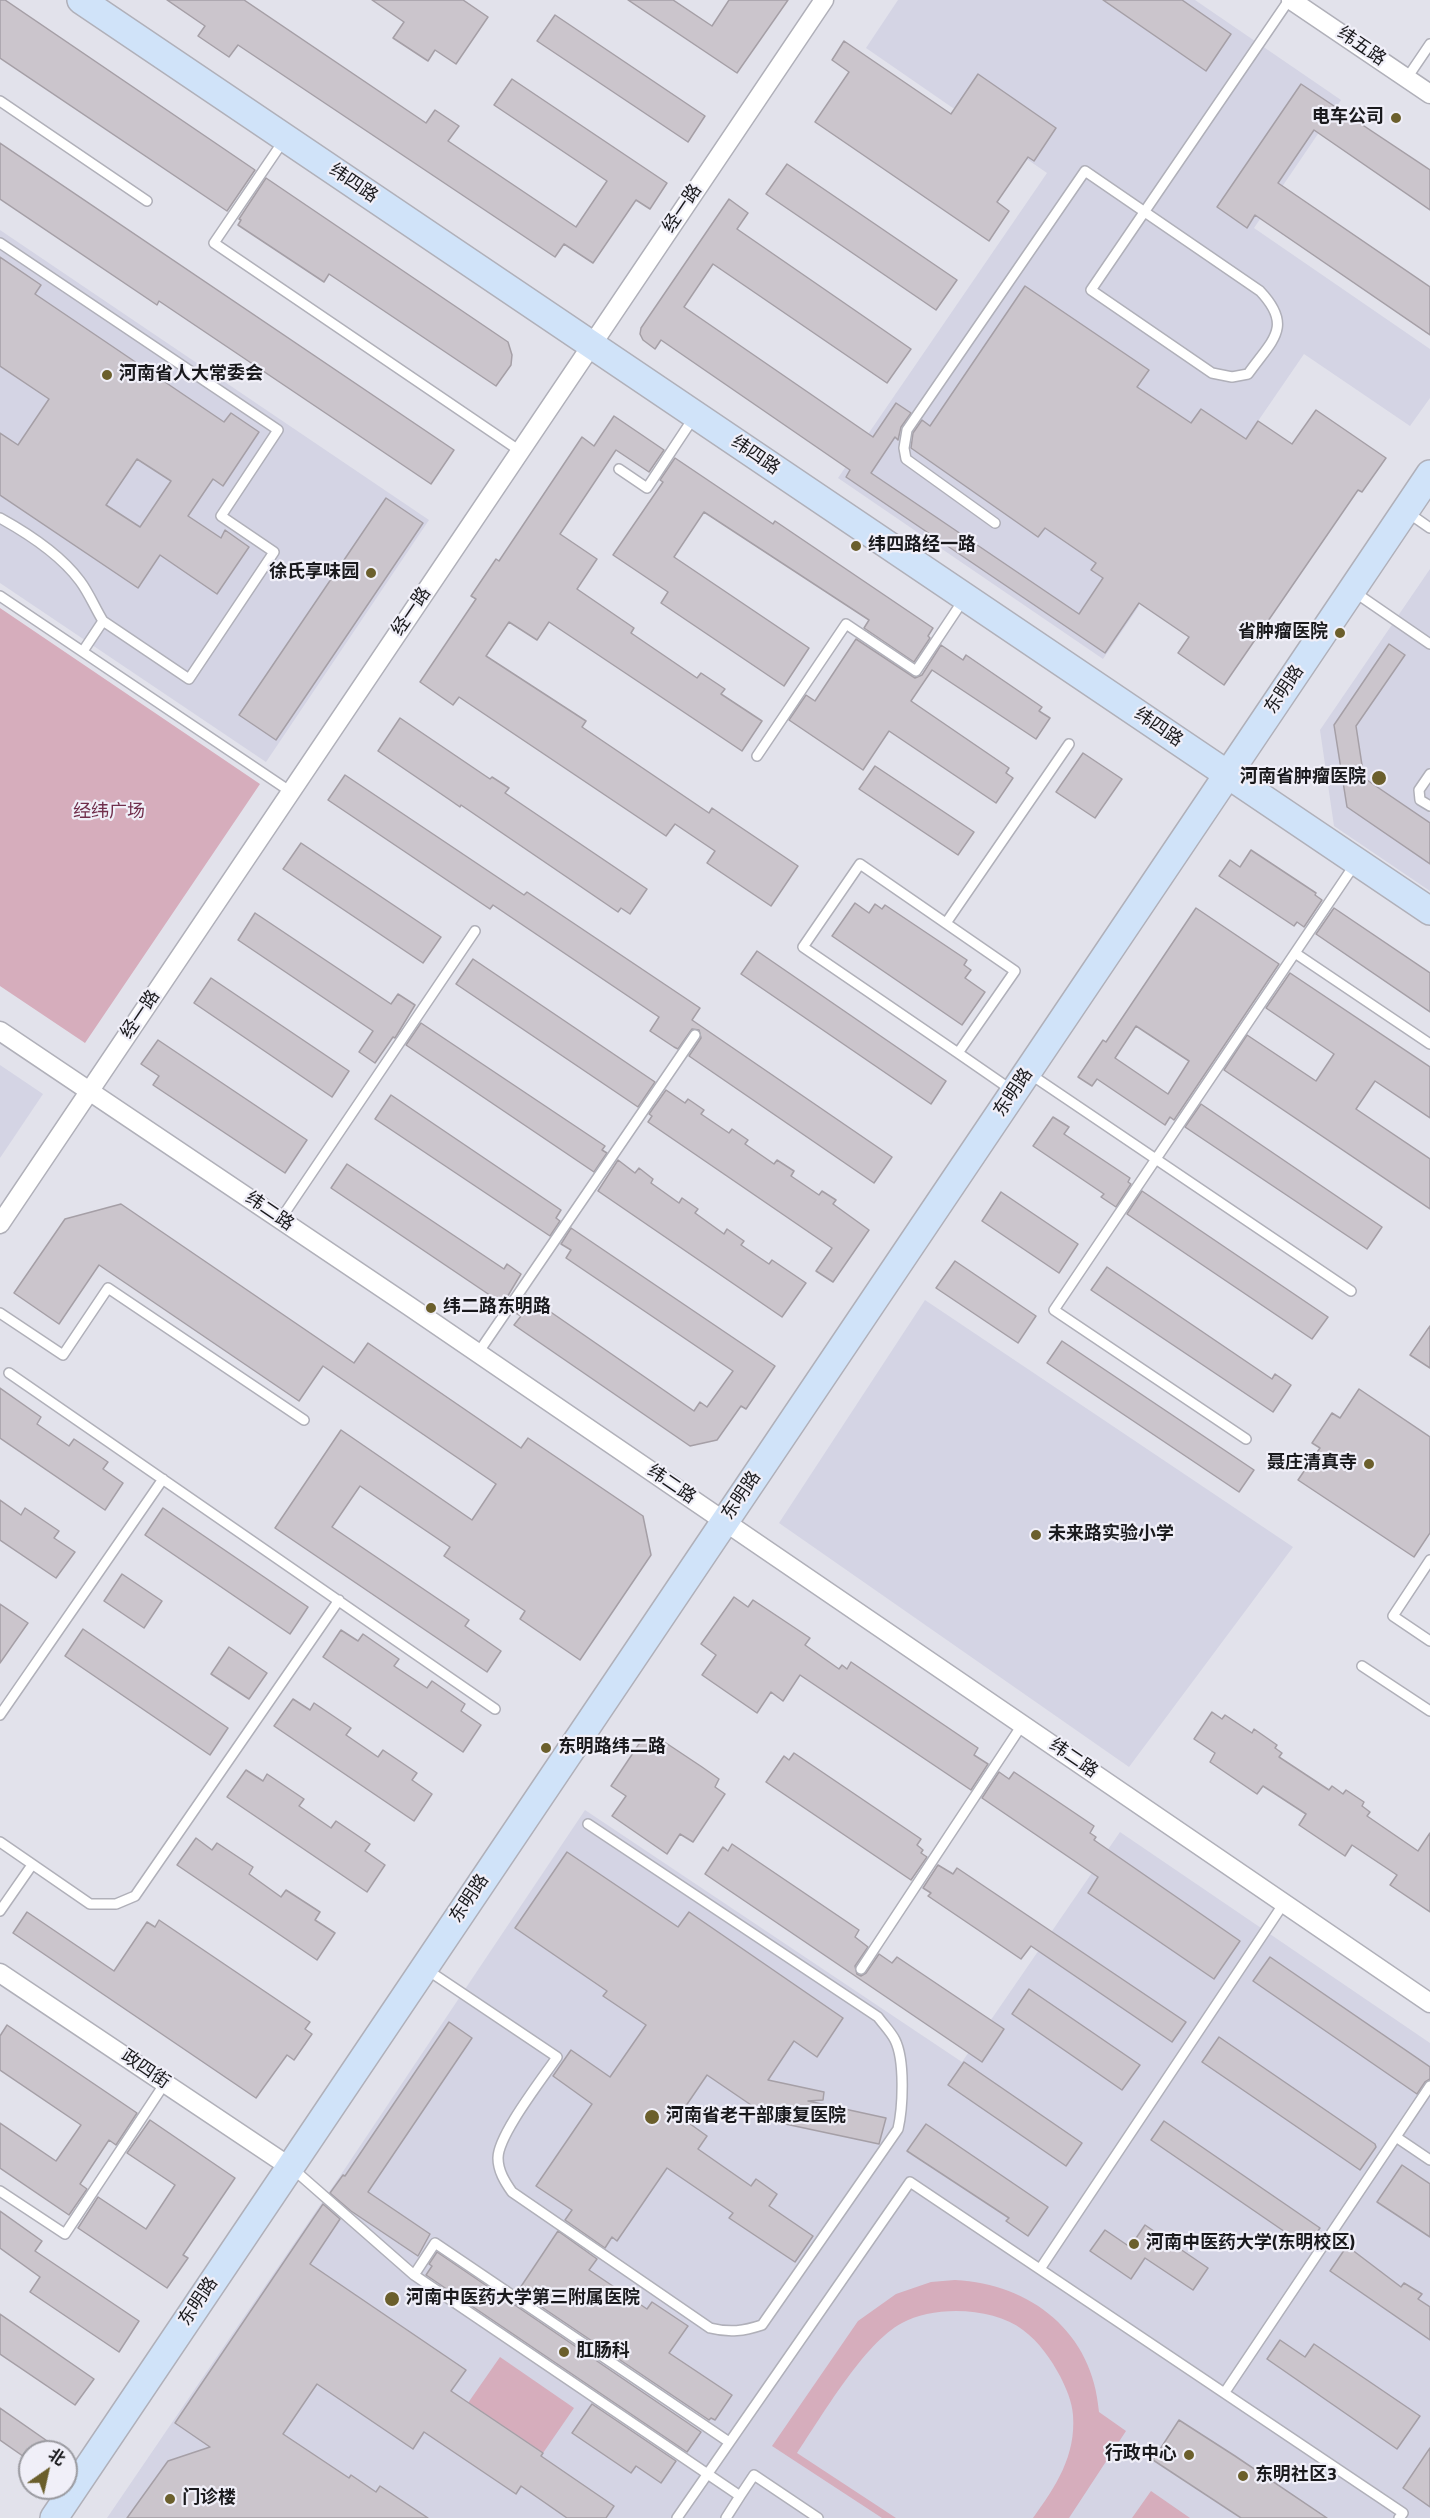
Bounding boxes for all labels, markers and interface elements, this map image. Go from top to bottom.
street label: 纬五路 [1333,23,1389,71]
place label: 电车公司 [1312,107,1384,129]
marker: 电车公司 [1389,111,1403,125]
street label: 纬四路 [325,160,381,208]
street label: 经一路 [659,181,707,237]
place label: 河南省人大常委会 [119,364,263,386]
marker: 河南省人大常委会 [100,368,114,382]
street label: 纬四路 [727,432,783,480]
place label: 纬四路经一路 [868,535,976,557]
marker: 纬四路经一路 [849,539,863,553]
place label: 徐氏享味园 [269,562,359,584]
marker: 徐氏享味园 [364,566,378,580]
street label: 经一路 [388,584,436,640]
place label: 省肿瘤医院 [1238,622,1328,644]
marker: 省肿瘤医院 [1333,626,1347,640]
street label: 东明路 [1261,662,1309,718]
street label: 纬四路 [1130,704,1186,752]
place label: 河南省肿瘤医院 [1240,767,1366,789]
marker: 河南省肿瘤医院 [1370,769,1388,787]
park label: 经纬广场 [73,802,145,824]
street label: 经一路 [117,987,165,1043]
street label: 东明路 [990,1065,1038,1121]
street label: 纬二路 [241,1188,297,1236]
place label: 纬二路东明路 [443,1297,551,1319]
marker: 纬二路东明路 [424,1301,438,1315]
place label: 聂庄清真寺 [1267,1453,1357,1475]
marker: 聂庄清真寺 [1362,1457,1376,1471]
street label: 纬二路 [643,1461,699,1509]
street label: 东明路 [718,1468,766,1524]
place label: 未来路实验小学 [1048,1524,1174,1546]
marker: 未来路实验小学 [1029,1528,1043,1542]
street label: 纬二路 [1045,1735,1101,1783]
place label: 东明路纬二路 [558,1737,666,1759]
marker: 东明路纬二路 [539,1741,553,1755]
street label: 东明路 [446,1871,494,1927]
street label: 政四街 [117,2046,173,2094]
place label: 河南省老干部康复医院 [666,2106,846,2128]
marker: 河南省老干部康复医院 [643,2108,661,2126]
place label: 河南中医药大学(东明校区) [1146,2233,1355,2255]
marker: 河南中医药大学(东明校区) [1127,2237,1141,2251]
street label: 东明路 [175,2274,223,2330]
place label: 河南中医药大学第三附属医院 [406,2288,640,2310]
marker: 河南中医药大学第三附属医院 [383,2290,401,2308]
place label: 肛肠科 [576,2341,630,2363]
marker: 肛肠科 [557,2345,571,2359]
north arrow [18,2440,78,2500]
text: 北 [44,2442,70,2471]
place label: 行政中心 [1105,2444,1177,2466]
marker: 行政中心 [1182,2448,1196,2462]
place label: 东明社区3 [1255,2465,1337,2487]
marker: 东明社区3 [1236,2469,1250,2483]
place label: 门诊楼 [182,2488,236,2510]
marker: 门诊楼 [163,2492,177,2506]

